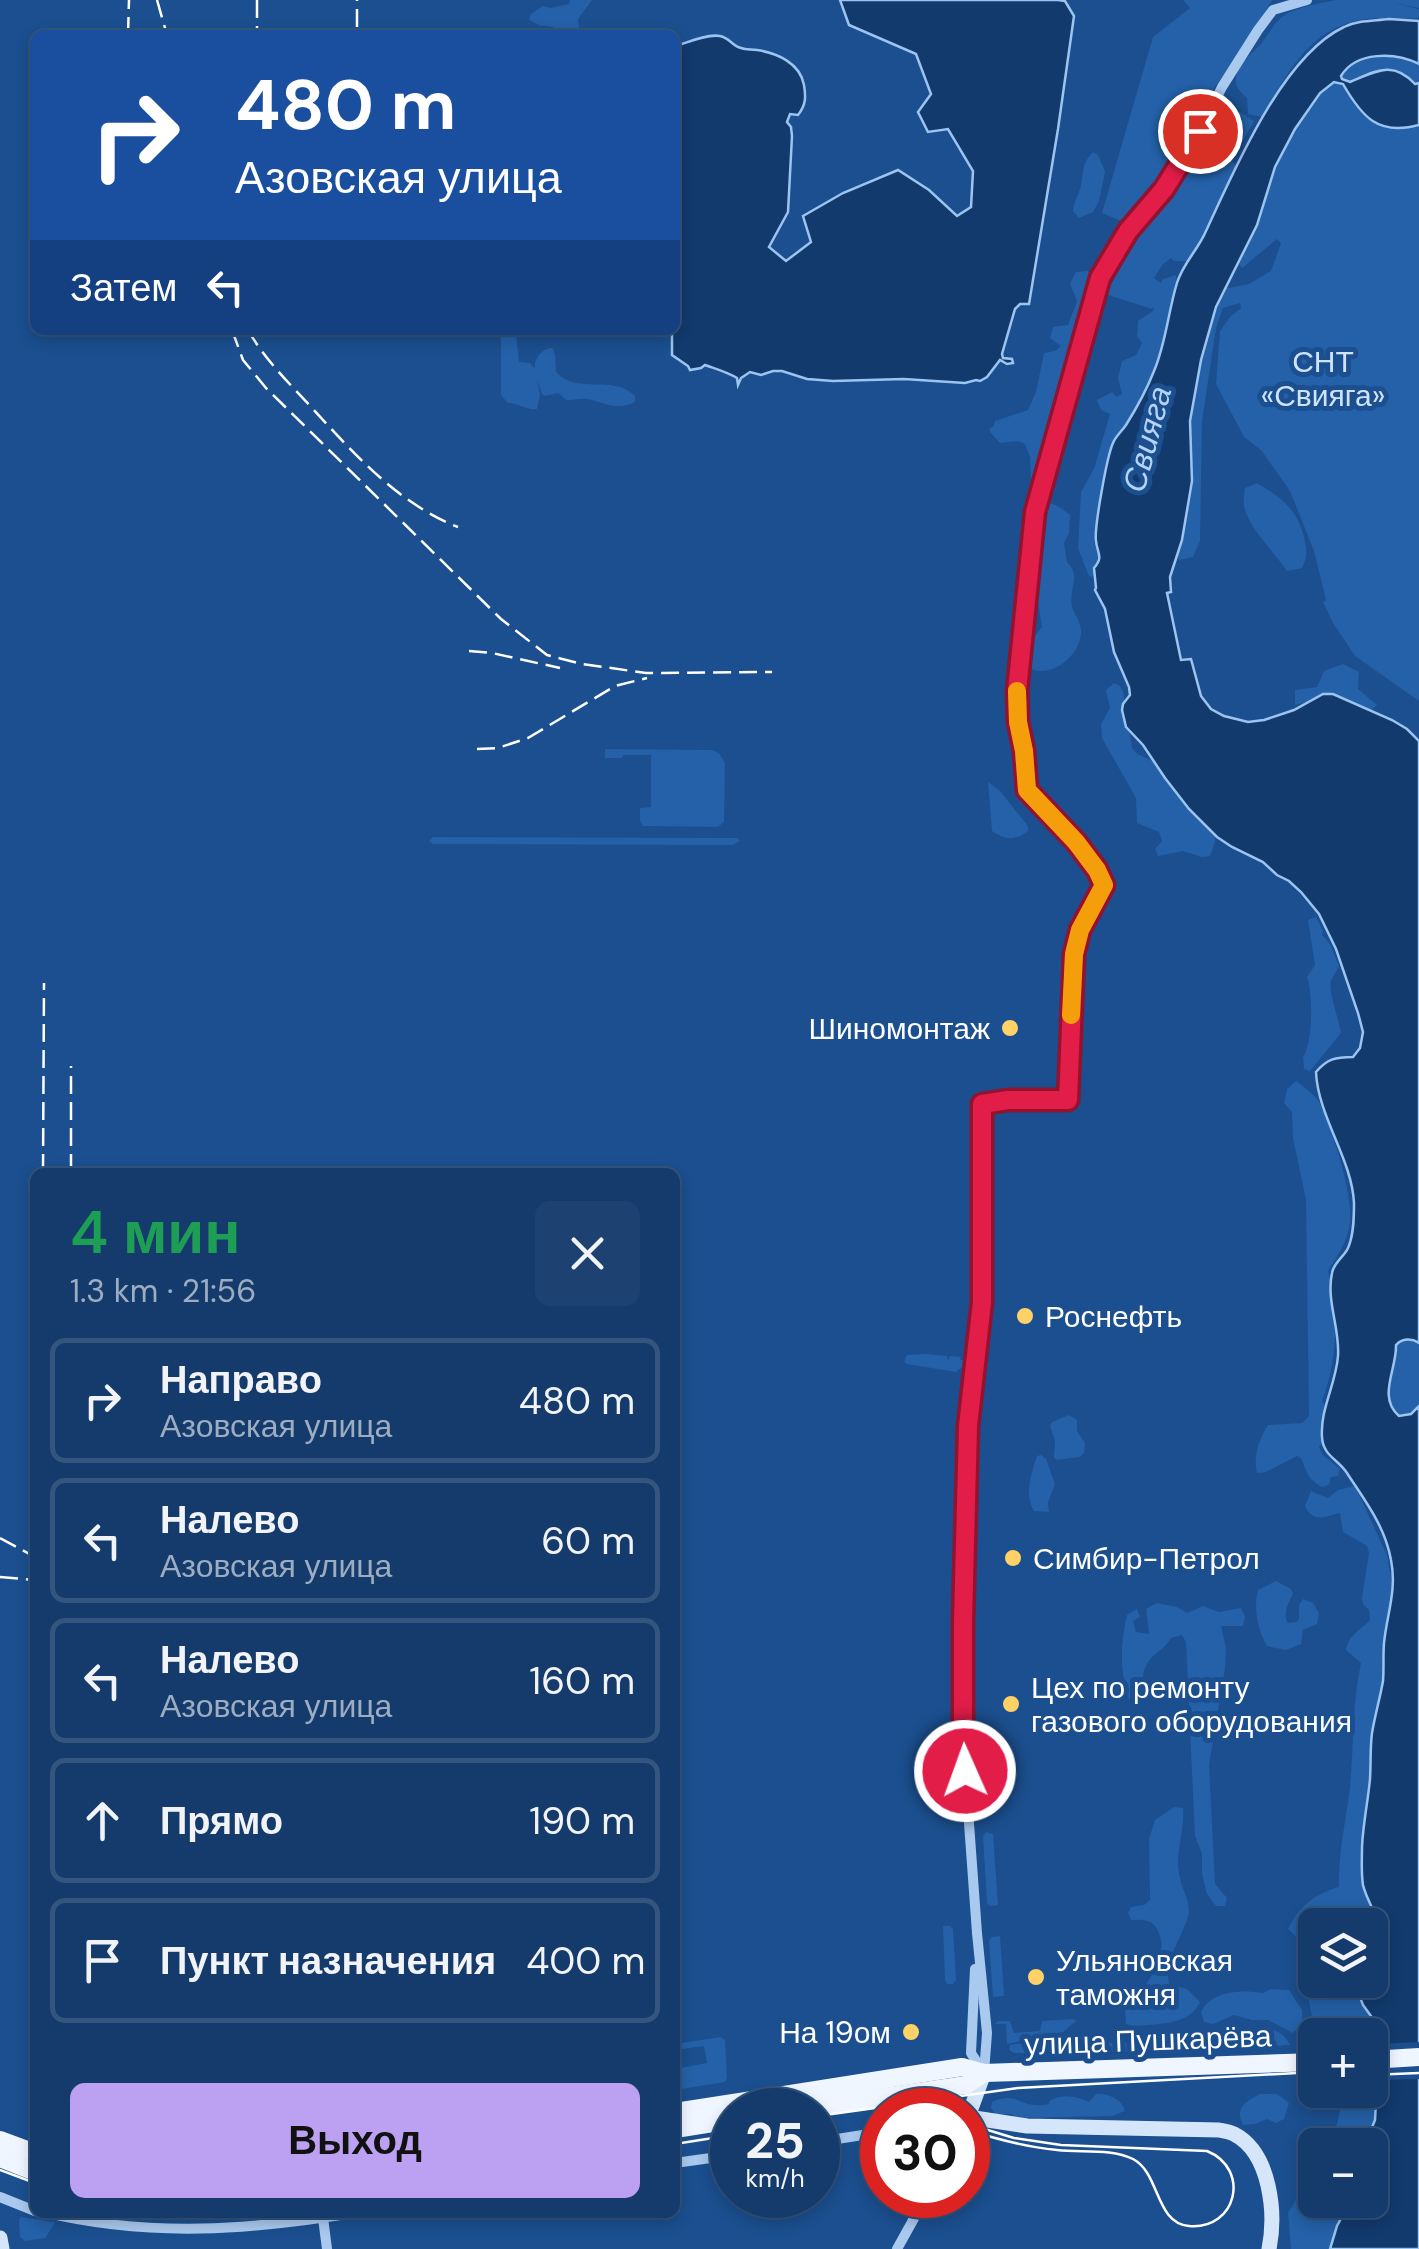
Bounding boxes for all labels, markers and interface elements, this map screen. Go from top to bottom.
text: 480 m [235,60,456,151]
icon: right [70,70,200,200]
pin [1158,89,1243,174]
icon: arrive [1173,104,1228,159]
text: Азовская улица [235,148,562,207]
icon: left [198,260,253,315]
text: Затем [70,263,178,313]
park label: СНТ «Свияга» [1261,342,1385,415]
water label: Свияга [1113,381,1181,497]
place label: Шиномонтаж [808,1009,990,1048]
marker: Шиномонтаж [999,1017,1021,1039]
text: 4 мин [70,1193,240,1272]
button: close [535,1201,640,1306]
text: 1.3 km · 21:56 [70,1270,256,1312]
place label: Роснефть [1045,1297,1182,1336]
marker: Роснефть [1014,1305,1036,1327]
text: Направо [160,1355,322,1405]
icon: right [75,1373,130,1428]
text: 480 m [519,1376,635,1426]
text: Азовская улица [160,1405,392,1447]
text: Налево [160,1495,299,1545]
icon: left [75,1513,130,1568]
text: 60 m [541,1516,635,1566]
place label: Симбир-Петрол [1033,1539,1260,1578]
text: Азовская улица [160,1545,392,1587]
marker: Симбир-Петрол [1002,1547,1024,1569]
text: Налево [160,1635,299,1685]
icon: left [75,1653,130,1708]
text: 160 m [529,1656,635,1706]
place label: Цех по ремонту газового оборудования [1031,1668,1352,1741]
text: Азовская улица [160,1685,392,1727]
marker: Цех по ремонту газового оборудования [1000,1693,1022,1715]
position arrow [913,1719,1017,1823]
icon: ahead [75,1793,130,1848]
text: Прямо [160,1796,283,1846]
text: 190 m [529,1796,635,1846]
map controls [1298,1908,1388,2218]
button: layers [1298,1908,1388,1998]
icon: arrive [75,1933,130,1988]
text: Пункт назначения [160,1936,496,1986]
text: 400 m [526,1936,645,1986]
place label: Ульяновская таможня [1056,1941,1233,2014]
marker: Ульяновская таможня [1025,1966,1047,1988]
place label: На 19ом [779,2013,891,2052]
street label: улица Пушкарёва [1024,2016,1273,2064]
button: + [1298,2018,1388,2108]
marker: На 19ом [900,2021,922,2043]
button: Выход [70,2083,640,2198]
speed limit sign: 30 [860,2088,990,2218]
text: 25 [745,2108,805,2174]
button: − [1298,2128,1388,2218]
text: km/h [745,2162,805,2195]

